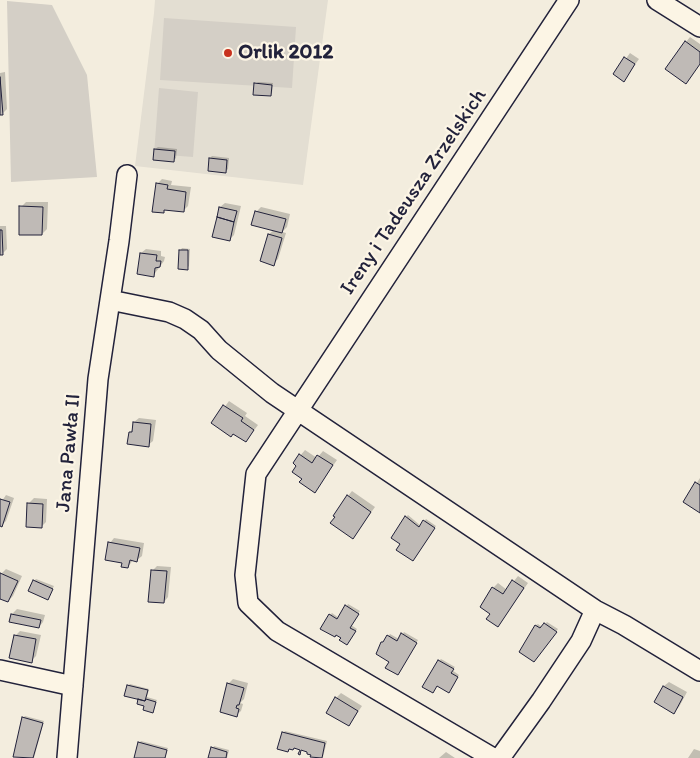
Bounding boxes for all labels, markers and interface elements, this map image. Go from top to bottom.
place label: Orlik 2012 [238,40,333,66]
marker: Orlik 2012 [222,47,234,59]
street label: Ireny i Tadeusza Zrzelskich [336,84,492,300]
street label: Jana Pawła II [51,393,87,513]

